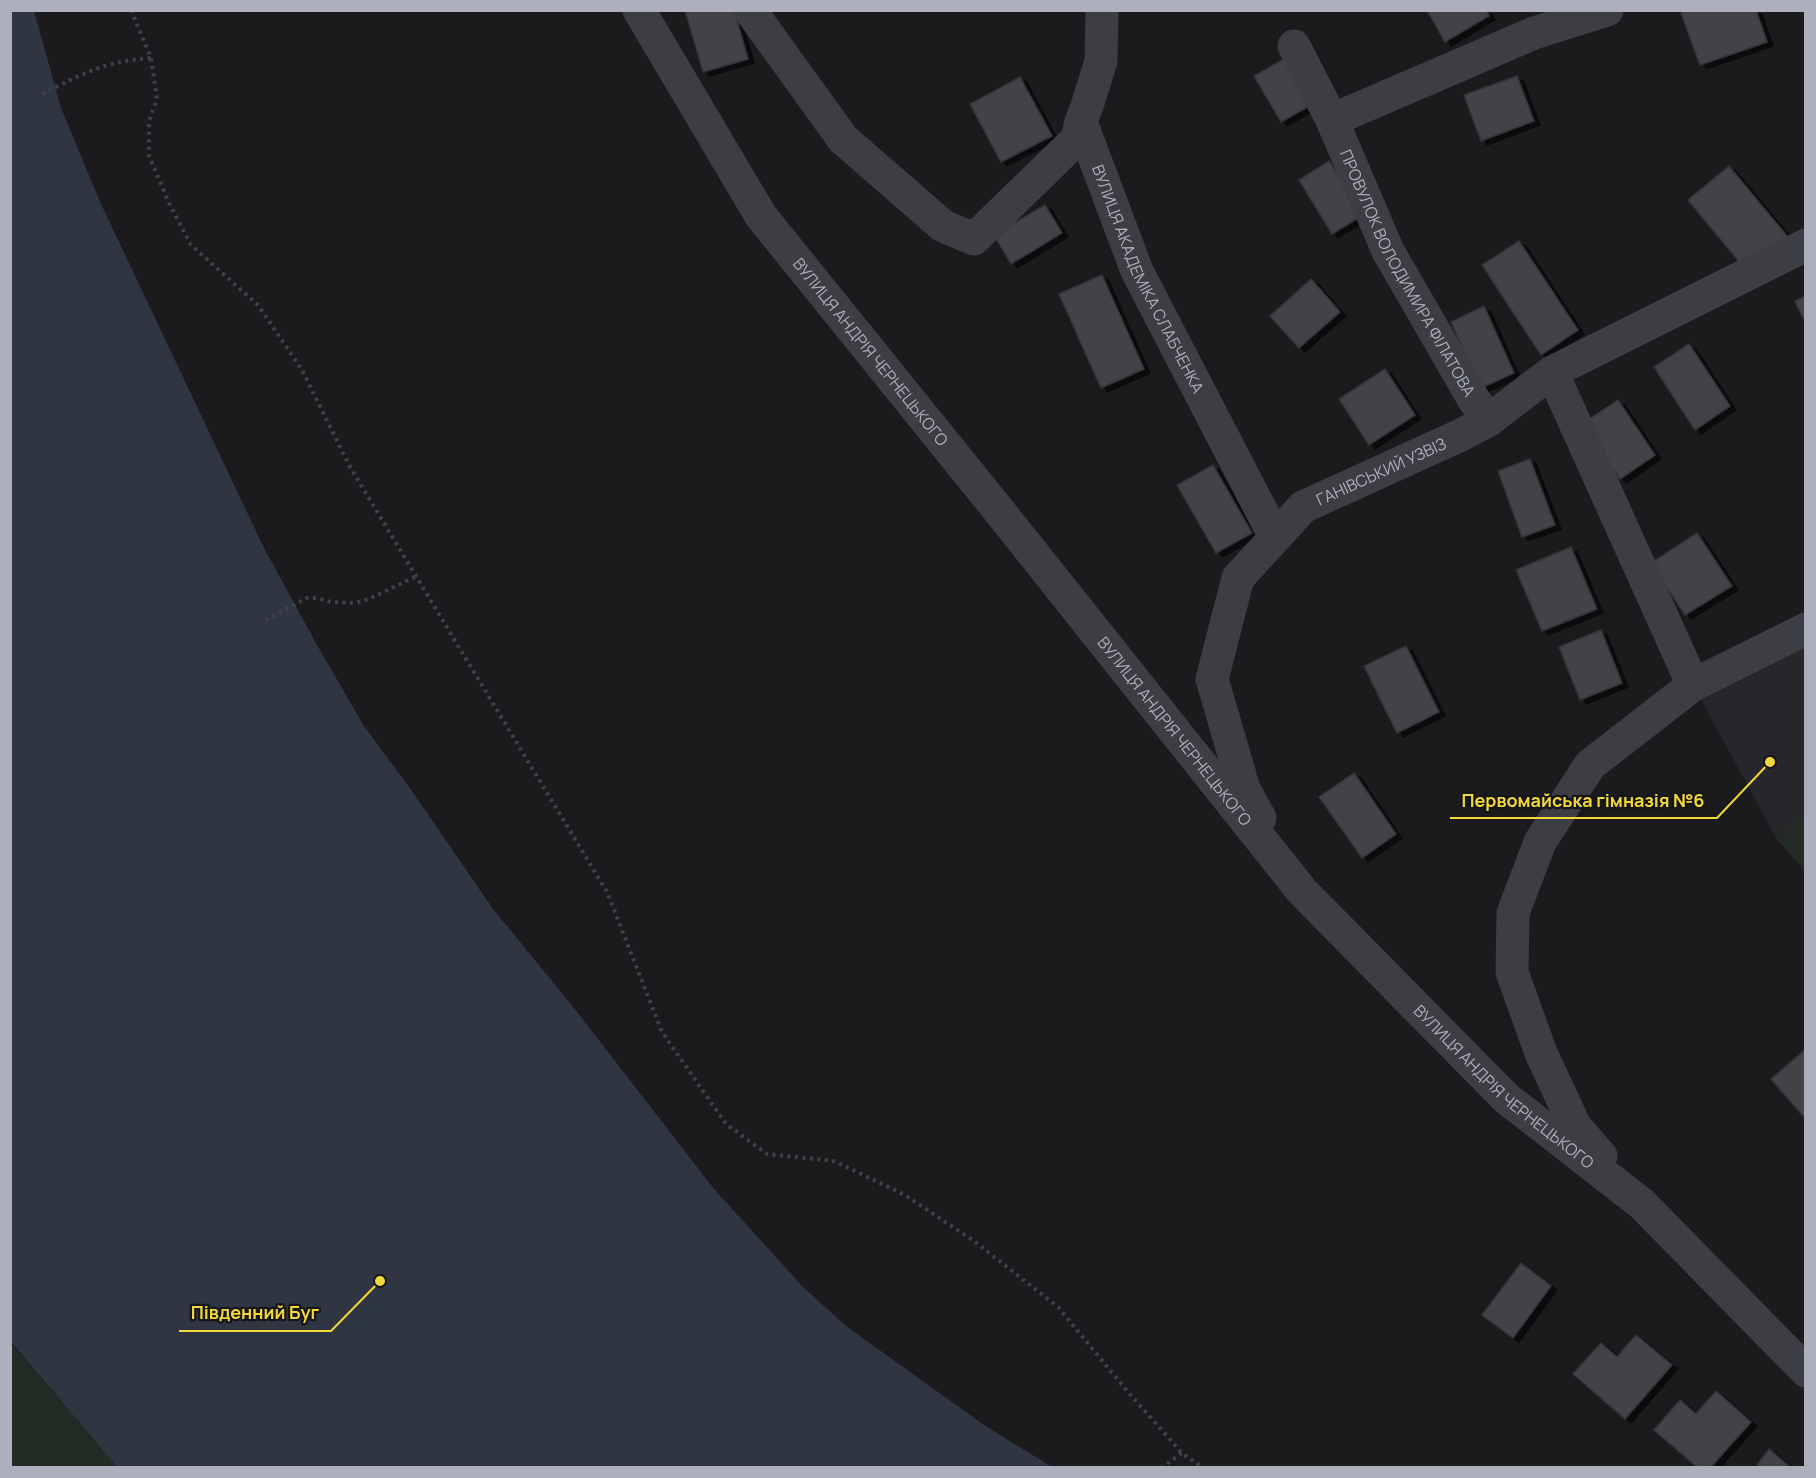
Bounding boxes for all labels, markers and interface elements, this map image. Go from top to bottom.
street label: ПРОВУЛОК ВОЛОДИМИРА ФІЛАТОВА [1335,146,1481,400]
street label: ВУЛИЦЯ АКАДЕМІКА СЛАБЧЕНКА [1087,162,1209,397]
street label: ВУЛИЦЯ АНДРІЯ ЧЕРНЕЦЬКОГО [788,253,954,451]
street label: ГАНІВСЬКИЙ УЗВІЗ [1312,432,1450,511]
street label: ВУЛИЦЯ АНДРІЯ ЧЕРНЕЦЬКОГО [1092,632,1257,831]
callout: Первомайська гімназія №6 [1450,782,1717,818]
text: Первомайська гімназія №6 [1461,788,1705,812]
street label: ВУЛИЦЯ АНДРІЯ ЧЕРНЕЦЬКОГО [1409,1000,1599,1174]
callout: Південний Буг [179,1295,331,1331]
text: Південний Буг [191,1300,320,1324]

